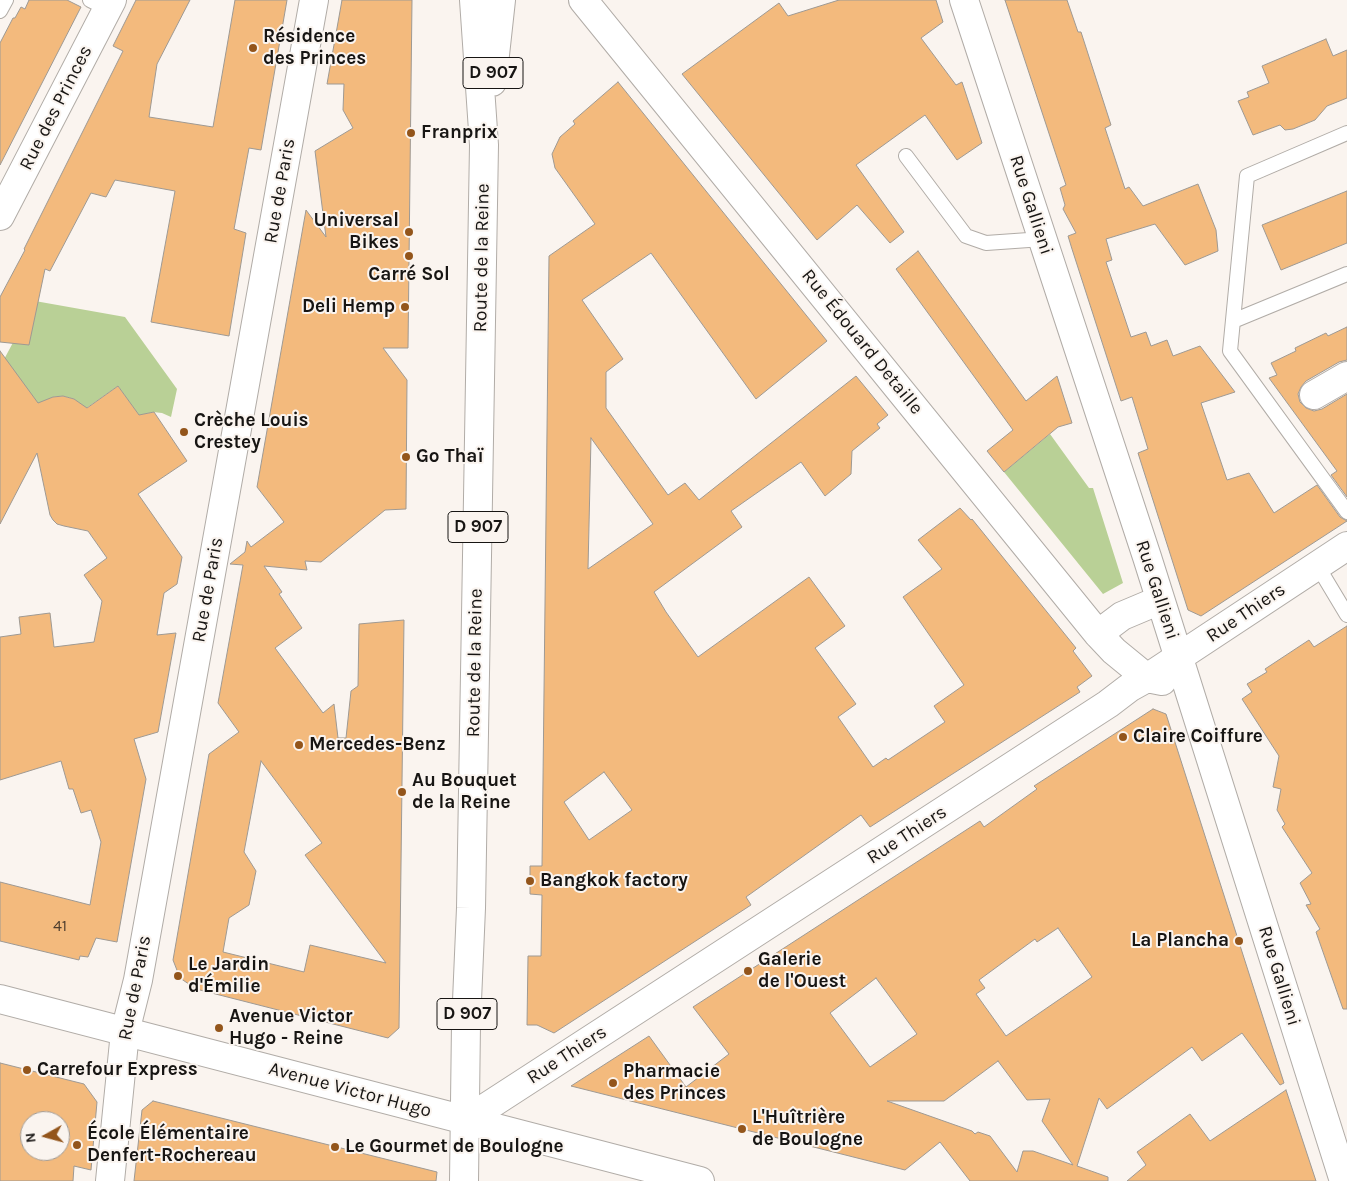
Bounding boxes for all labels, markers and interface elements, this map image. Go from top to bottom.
place label: Résidence des Princes [263,26,366,70]
street label: Rue des Princes [15,42,97,174]
marker: Résidence des Princes [247,42,259,54]
road number: D 907 [463,58,523,88]
place label: Franprix [421,122,498,144]
marker: Franprix [405,127,417,139]
street label: Rue de Paris [260,137,300,245]
street label: Rue Gallieni [1004,152,1058,258]
street label: Route de la Reine [469,183,495,333]
place label: Universal Bikes [314,210,399,254]
marker: Universal Bikes [403,226,415,238]
marker: Carré Sol [403,250,415,262]
place label: Carré Sol [368,264,450,286]
street label: Rue Édouard Detaille [796,265,928,419]
place label: Deli Hemp [302,296,395,318]
marker: Deli Hemp [399,301,411,313]
place label: Crèche Louis Crestey [194,410,309,454]
marker: Crèche Louis Crestey [178,426,190,438]
place label: Go Thaï [416,446,484,468]
marker: Go Thaï [400,451,412,463]
road number: D 907 [448,512,508,542]
street label: Rue de Paris [188,536,228,644]
street label: Rue Gallieni [1130,537,1184,643]
street label: Rue Thiers [1202,578,1290,648]
street label: Route de la Reine [462,588,488,738]
place label: Claire Coiffure [1133,726,1263,748]
marker: Claire Coiffure [1117,731,1129,743]
place label: Mercedes-Benz [309,734,446,756]
marker: Mercedes-Benz [293,739,305,751]
place label: Au Bouquet de la Reine [412,770,517,814]
marker: Au Bouquet de la Reine [396,786,408,798]
street label: Rue Thiers [863,801,951,869]
place label: Bangkok factory [540,870,688,892]
marker: Bangkok factory [524,875,536,887]
house number: 41 [53,916,67,936]
street label: Rue Gallieni [1253,923,1305,1029]
place label: La Plancha [1131,930,1229,952]
street label: Rue de Paris [114,934,156,1042]
marker: La Plancha [1233,935,1245,947]
place label: Galerie de l'Ouest [758,949,846,993]
place label: Le Jardin d'Émilie [188,954,269,998]
marker: Galerie de l'Ouest [742,965,754,977]
marker: Le Jardin d'Émilie [172,970,184,982]
road number: D 907 [437,999,497,1030]
place label: Avenue Victor Hugo - Reine [229,1006,353,1050]
street label: Rue Thiers [523,1021,611,1089]
marker: Avenue Victor Hugo - Reine [213,1022,225,1034]
street label: Avenue Victor Hugo [266,1057,434,1123]
place label: Carrefour Express [37,1059,198,1081]
place label: Pharmacie des Princes [623,1061,726,1105]
marker: Carrefour Express [21,1064,33,1076]
marker: Pharmacie des Princes [607,1077,619,1089]
place label: L'Huîtrière de Boulogne [752,1107,863,1151]
north arrow [20,1111,70,1161]
place label: École Élémentaire Denfert-Rochereau [87,1123,257,1167]
marker: L'Huîtrière de Boulogne [736,1123,748,1135]
text: N [22,1132,40,1144]
place label: Le Gourmet de Boulogne [345,1136,564,1158]
marker: École Élémentaire Denfert-Rochereau [71,1139,83,1151]
marker: Le Gourmet de Boulogne [329,1141,341,1153]

